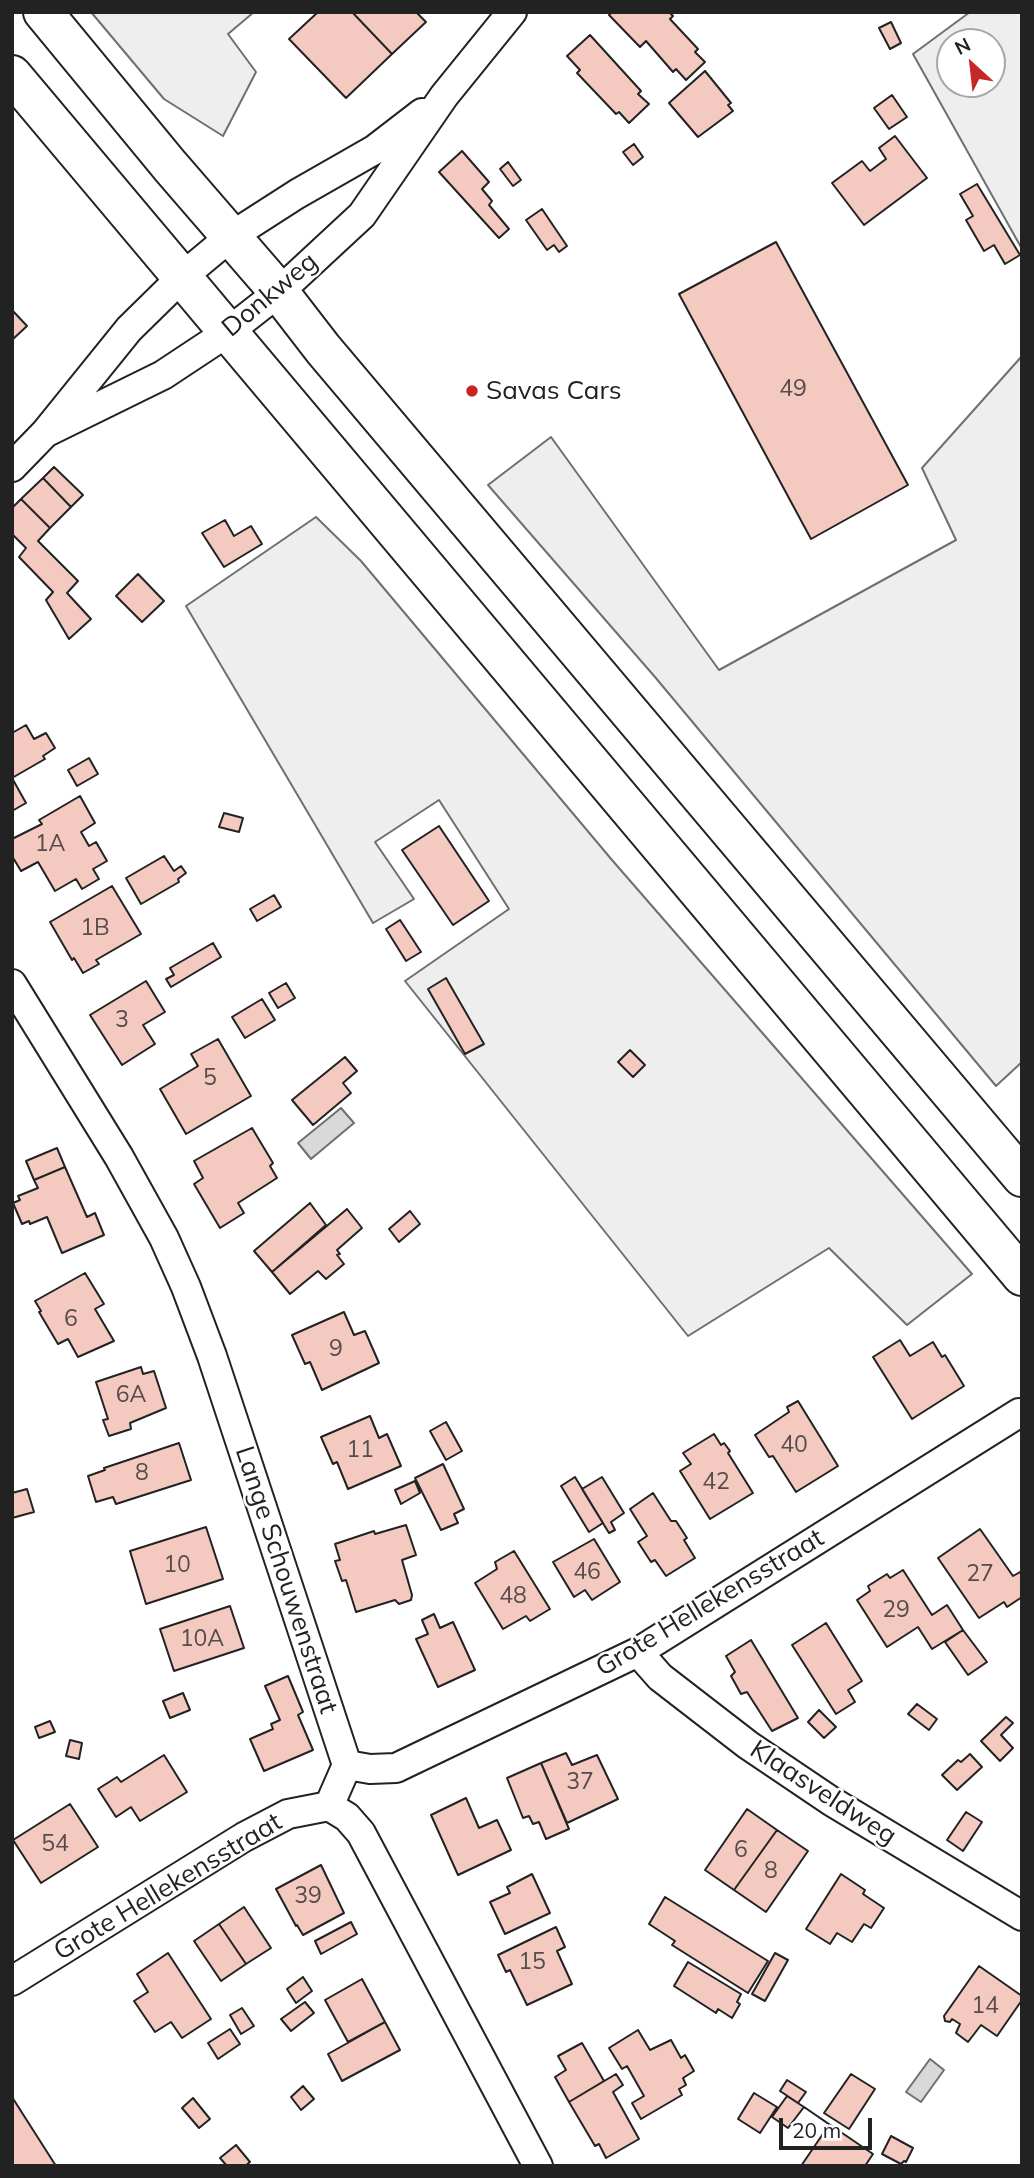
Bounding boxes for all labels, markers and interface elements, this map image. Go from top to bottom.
north arrow [936,28,1006,98]
text: N [951,32,974,60]
street label: Donkweg [216,246,324,344]
place label: Savas Cars [486,375,622,407]
house number: 49 [779,375,807,403]
marker: Savas Cars [464,383,480,399]
house number: 1A [35,830,65,858]
house number: 1B [80,914,110,942]
house number: 3 [115,1006,129,1034]
house number: 5 [203,1064,217,1092]
house number: 6 [64,1305,78,1333]
house number: 9 [329,1335,343,1363]
house number: 6A [116,1381,146,1409]
house number: 40 [780,1431,808,1459]
house number: 11 [346,1436,374,1464]
street label: Lange Schouwenstraat [228,1442,344,1718]
house number: 8 [135,1459,149,1487]
house number: 42 [702,1468,730,1496]
street label: Grote Hellekensstraat [590,1523,830,1683]
house number: 10 [163,1551,191,1579]
house number: 46 [573,1558,601,1586]
house number: 27 [966,1560,994,1588]
house number: 48 [499,1582,527,1610]
house number: 29 [882,1596,910,1624]
house number: 10A [180,1625,224,1653]
street label: Klaasveldweg [744,1734,902,1852]
house number: 37 [566,1768,594,1796]
street label: Grote Hellekensstraat [48,1807,288,1967]
house number: 54 [41,1830,69,1858]
house number: 6 [734,1836,748,1864]
house number: 8 [764,1857,778,1885]
house number: 39 [294,1882,322,1910]
house number: 15 [518,1948,546,1976]
house number: 14 [971,1992,999,2020]
scale bar [782,2104,875,2148]
text: 20 m [792,2117,841,2143]

